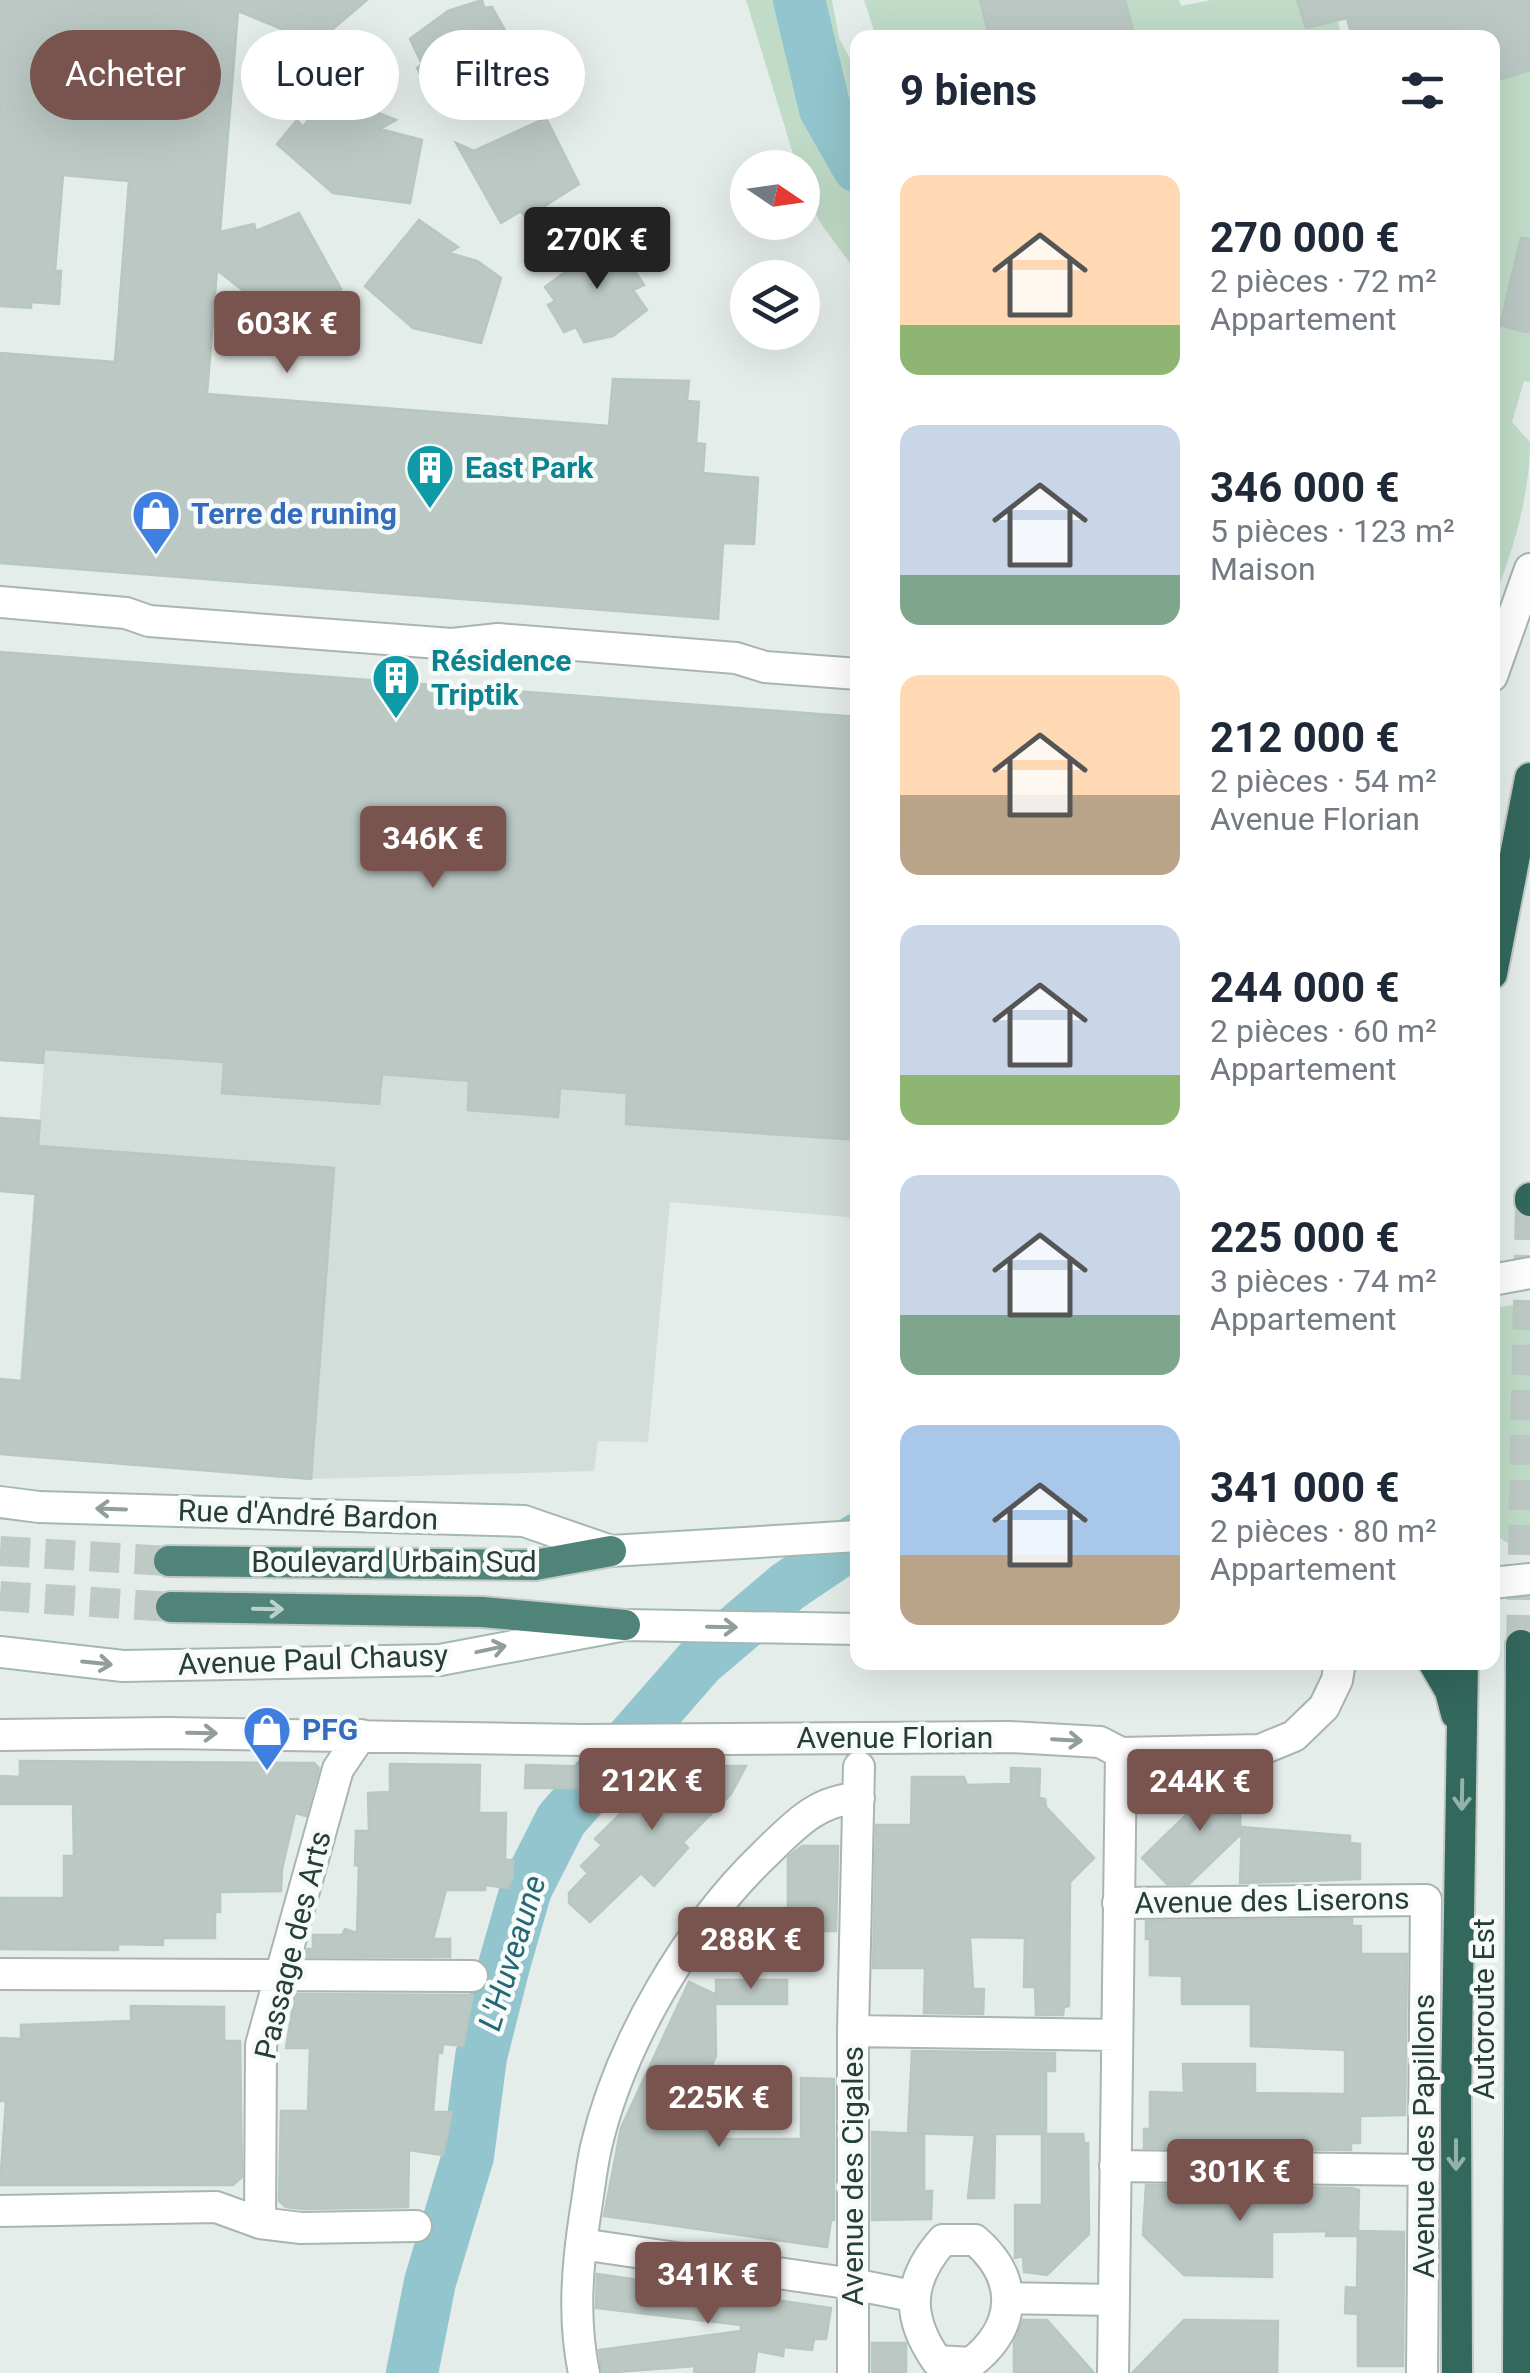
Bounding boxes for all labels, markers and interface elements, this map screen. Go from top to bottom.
chip: Acheter [30,30,221,120]
chip: Louer [241,30,399,120]
chip: Filtres [419,30,585,120]
icon: filters [1395,63,1450,118]
text: 9 biens [900,66,1037,115]
north arrow [730,150,820,240]
map controls [730,150,820,350]
pin: 270K € [516,207,678,292]
text: 270 000 € [1210,213,1400,262]
icon: home [980,215,1100,335]
text: 270K € [546,220,648,258]
button: layers [730,260,820,350]
text: 2 pièces · 72 m² [1210,262,1437,300]
pin: 603K € [206,291,368,376]
text: Appartement [1210,300,1396,338]
text: 603K € [236,304,338,342]
building icon: East Park [404,442,456,510]
place label: East Park [465,450,594,485]
text: 346 000 € [1210,463,1400,512]
icon: home [980,465,1100,585]
shop icon: Terre de runing [130,488,182,556]
place label: Terre de runing [191,496,397,531]
text: 5 pièces · 123 m² [1210,512,1455,550]
text: Maison [1210,550,1316,588]
place label: Résidence Triptik [431,643,572,712]
building icon: Résidence Triptik [370,652,422,720]
text: 212 000 € [1210,713,1400,762]
icon: home [980,715,1100,835]
text: 2 pièces · 54 m² [1210,762,1437,800]
text: Avenue Florian [1210,800,1420,838]
pin: 346K € [352,806,514,891]
text: 346K € [382,819,484,857]
text: 244 000 € [1210,963,1400,1012]
icon: home [980,965,1100,1085]
text: 2 pièces · 60 m² [1210,1012,1437,1050]
text: Appartement [1210,1050,1396,1088]
text: 225 000 € [1210,1213,1400,1262]
icon: home [980,1215,1100,1335]
text: 3 pièces · 74 m² [1210,1262,1437,1300]
text: Appartement [1210,1300,1396,1338]
text: 341 000 € [1210,1463,1400,1512]
icon: home [980,1465,1100,1585]
street label: Rue d'André Bardon [177,1492,439,1537]
one-way arrow [96,1499,128,1518]
text: 2 pièces · 80 m² [1210,1512,1437,1550]
street label: Boulevard Urbain Sud [251,1544,537,1579]
text: Appartement [1210,1550,1396,1588]
one-way arrow [252,1600,284,1618]
one-way arrow [706,1618,738,1636]
street label: Avenue Paul Chausy [177,1637,449,1682]
one-way arrow [474,1639,506,1658]
one-way arrow [80,1654,112,1673]
shop icon: PFG [241,1704,293,1772]
place label: PFG [302,1712,358,1747]
street label: Avenue Florian [797,1720,993,1755]
one-way arrow [186,1724,218,1742]
one-way arrow [1050,1731,1083,1750]
pin: 212K € [571,1748,733,1833]
pin: 244K € [1119,1749,1281,1834]
text: 212K € [601,1761,703,1799]
text: 244K € [1149,1762,1251,1800]
one-way arrow [1452,1778,1472,1810]
street label: Passage des Arts [247,1827,338,2063]
water label: L'Huveaune [470,1871,554,2035]
street label: Avenue des Liserons [1134,1881,1410,1920]
pin: 288K € [670,1907,832,1992]
street label: Autoroute Est [1466,1918,1501,2100]
text: 288K € [700,1920,802,1958]
street label: Avenue des Papillons [1406,1994,1441,2278]
street label: Avenue des Cigales [835,2046,870,2306]
pin: 225K € [638,2065,800,2150]
text: 225K € [668,2078,770,2116]
one-way arrow [1446,2138,1466,2170]
pin: 301K € [1159,2139,1321,2224]
text: 301K € [1189,2152,1291,2190]
pin: 341K € [627,2242,789,2327]
text: 341K € [657,2255,759,2293]

